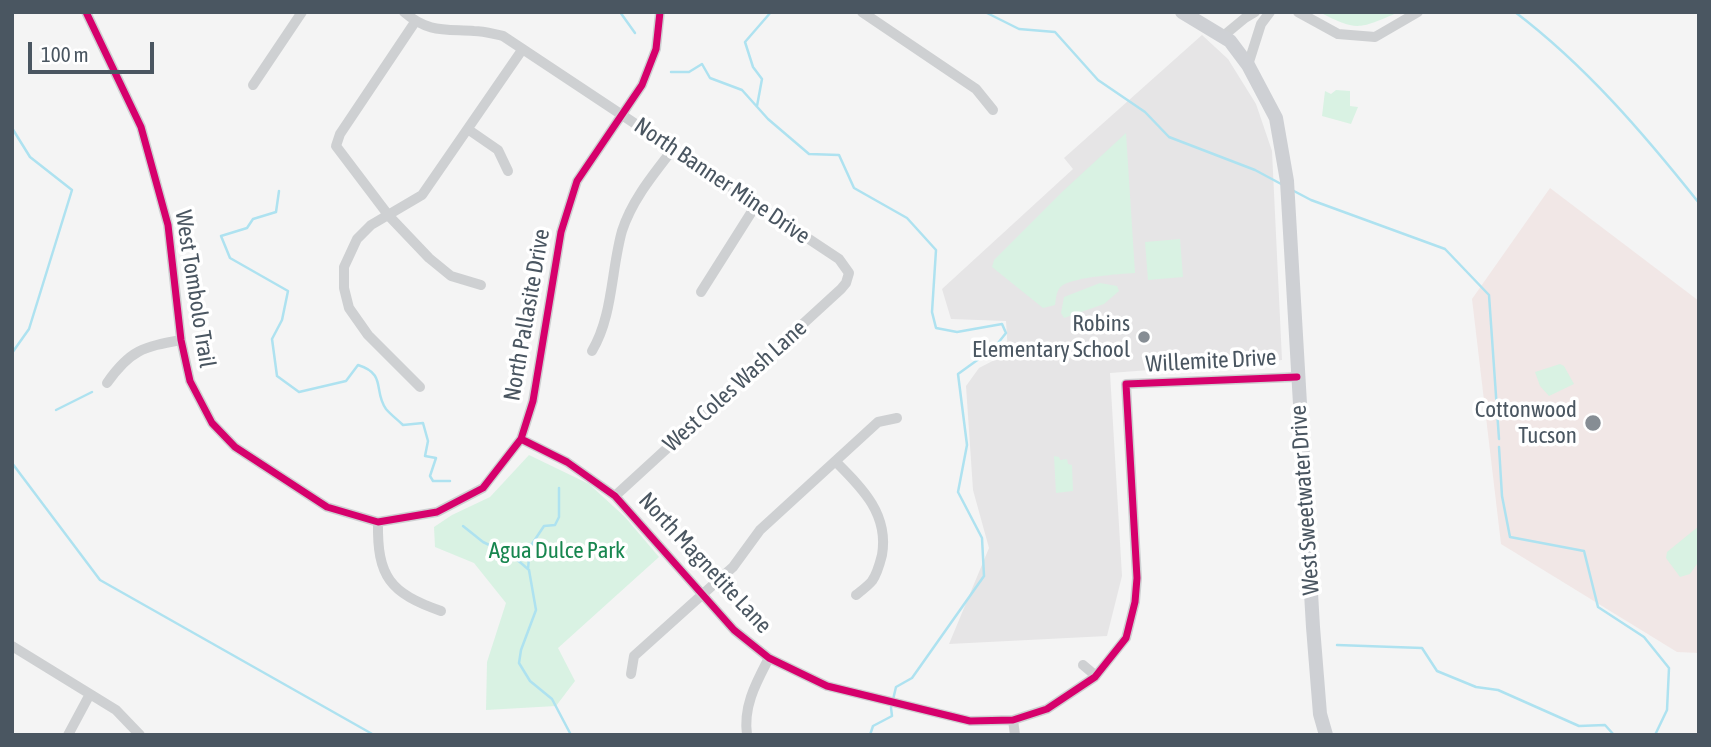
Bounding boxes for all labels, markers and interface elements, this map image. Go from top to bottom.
scale bar [32,28,158,72]
text: 100 m [41,42,89,66]
street label: North Banner Mine Drive [629,112,815,250]
street label: West Tombolo Trail [169,208,221,370]
street label: North Pallasite Drive [498,227,556,403]
place label: Robins Elementary School [972,310,1130,364]
street label: West Coles Wash Lane [658,314,812,458]
marker: Robins Elementary School [1136,329,1152,345]
street label: Willemite Drive [1145,344,1277,378]
place label: Cottonwood Tucson [1475,396,1577,450]
street label: West Sweetwater Drive [1285,404,1325,596]
marker: Cottonwood Tucson [1583,413,1603,433]
street label: North Magnetite Lane [633,487,777,639]
park label: Agua Dulce Park [489,537,625,565]

